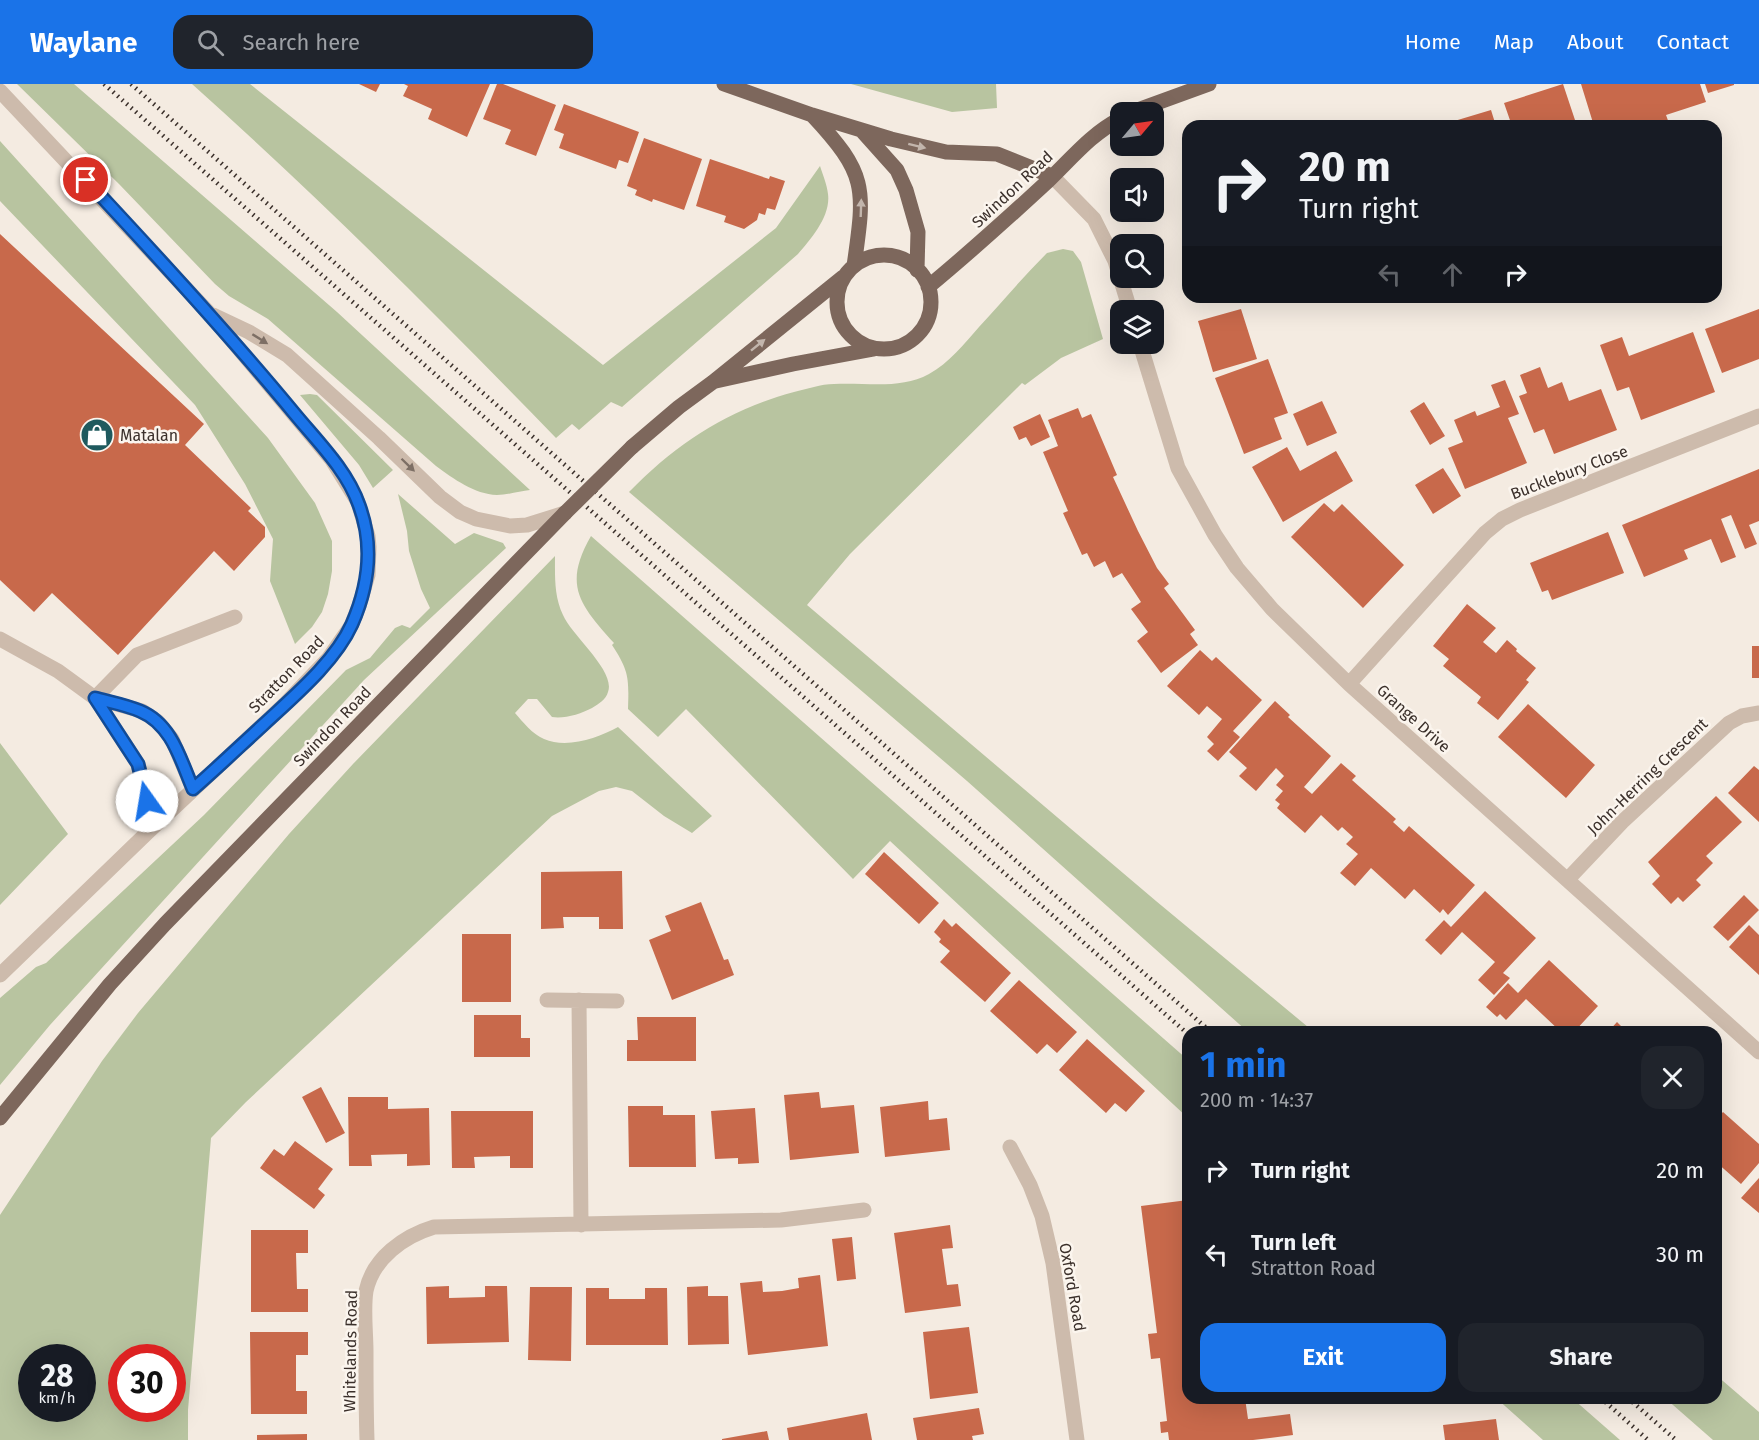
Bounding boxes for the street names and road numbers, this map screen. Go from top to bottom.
street label: Swindon Road [968,147,1057,232]
street label: Bucklebury Close [1508,441,1631,504]
street label: Stratton Road [245,632,328,717]
street label: Grange Drive [1373,680,1454,756]
street label: Swindon Road [290,683,375,770]
street label: John-Herring Crescent [1583,714,1712,839]
street label: Oxford Road [1055,1241,1090,1333]
street label: Whitelands Road [340,1290,361,1412]

